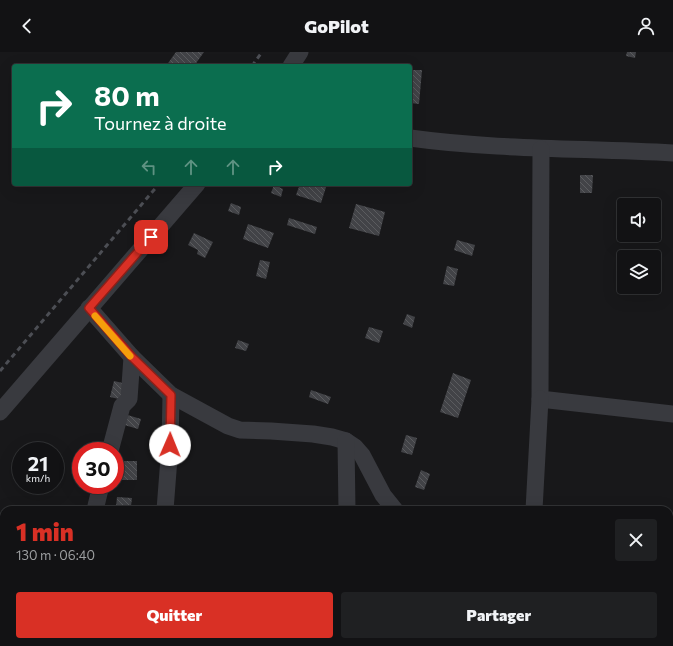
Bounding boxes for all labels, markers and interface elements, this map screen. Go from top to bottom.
icon: back [16,15,38,37]
text: GoPilot [304,15,369,37]
icon: person [635,15,657,37]
text: 80 m [94,78,160,112]
icon: right [28,80,80,132]
text: Tournez à droite [94,112,227,134]
icon: left [138,156,160,178]
icon: ahead [180,156,202,178]
icon: ahead [222,156,244,178]
icon: right [264,156,286,178]
map controls [617,198,661,294]
button: sound [617,198,661,242]
pin [134,220,168,254]
icon: arrive [140,226,162,248]
button: layers [617,250,661,294]
position arrow [149,424,191,466]
speed limit sign: 30 [72,442,124,494]
text: 21 [28,451,48,475]
text: km/h [26,472,50,484]
text: 1 min [16,517,74,546]
button: close [615,519,657,561]
text: 130 m · 06:40 [16,547,95,563]
button: Quitter [16,592,333,638]
button: Partager [341,592,657,638]

